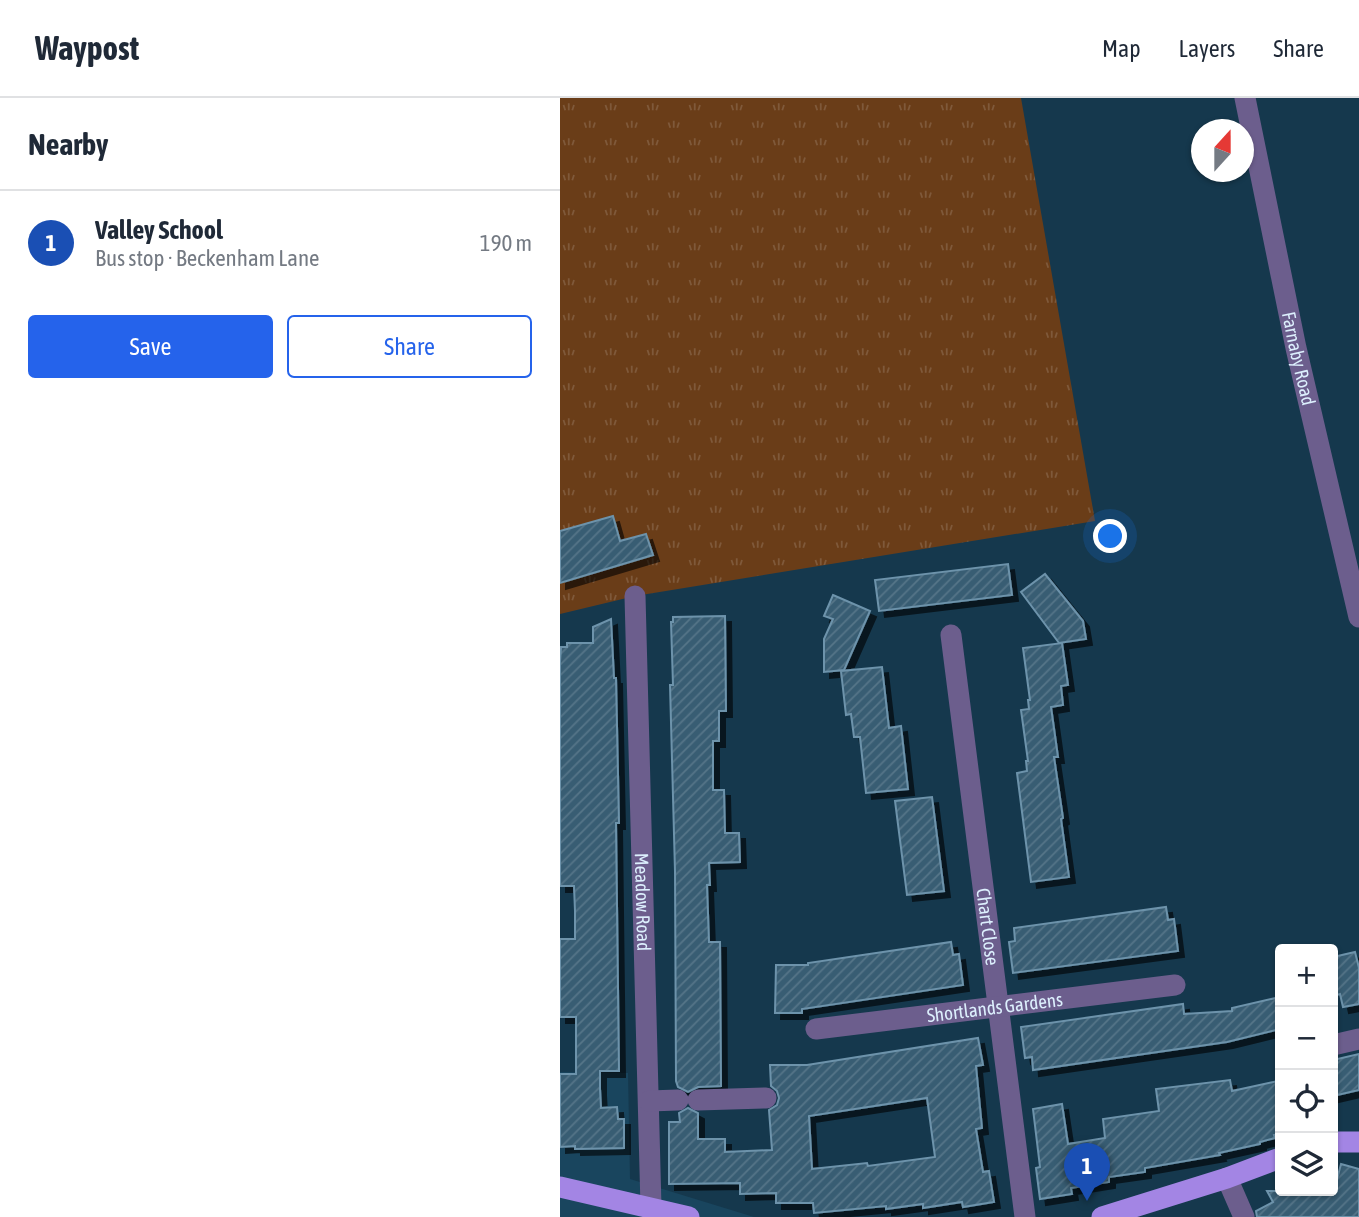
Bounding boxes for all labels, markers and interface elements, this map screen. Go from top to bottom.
text: Waypost [35,29,139,67]
text: Map [1102,35,1141,62]
text: Layers [1179,35,1235,62]
text: Share [1273,35,1324,62]
north arrow [1191,119,1254,182]
text: Nearby [28,127,108,161]
text: Valley School [95,215,223,245]
text: 1 [46,230,56,256]
text: 190 m [480,230,532,256]
text: Bus stop · Beckenham Lane [95,245,319,271]
street label: Farnaby Road [1278,310,1320,408]
button: Save [28,315,273,378]
button: Share [287,315,532,378]
your location [1093,519,1127,553]
street label: Meadow Road [631,852,655,951]
street label: Chart Close [972,887,1004,967]
map controls [1275,944,1338,1196]
button: + [1275,944,1338,1007]
street label: Shortlands Gardens [926,988,1064,1026]
button: − [1275,1007,1338,1070]
button: locate [1275,1070,1338,1133]
button: layers [1275,1133,1338,1196]
pin: 1 [1064,1143,1110,1201]

